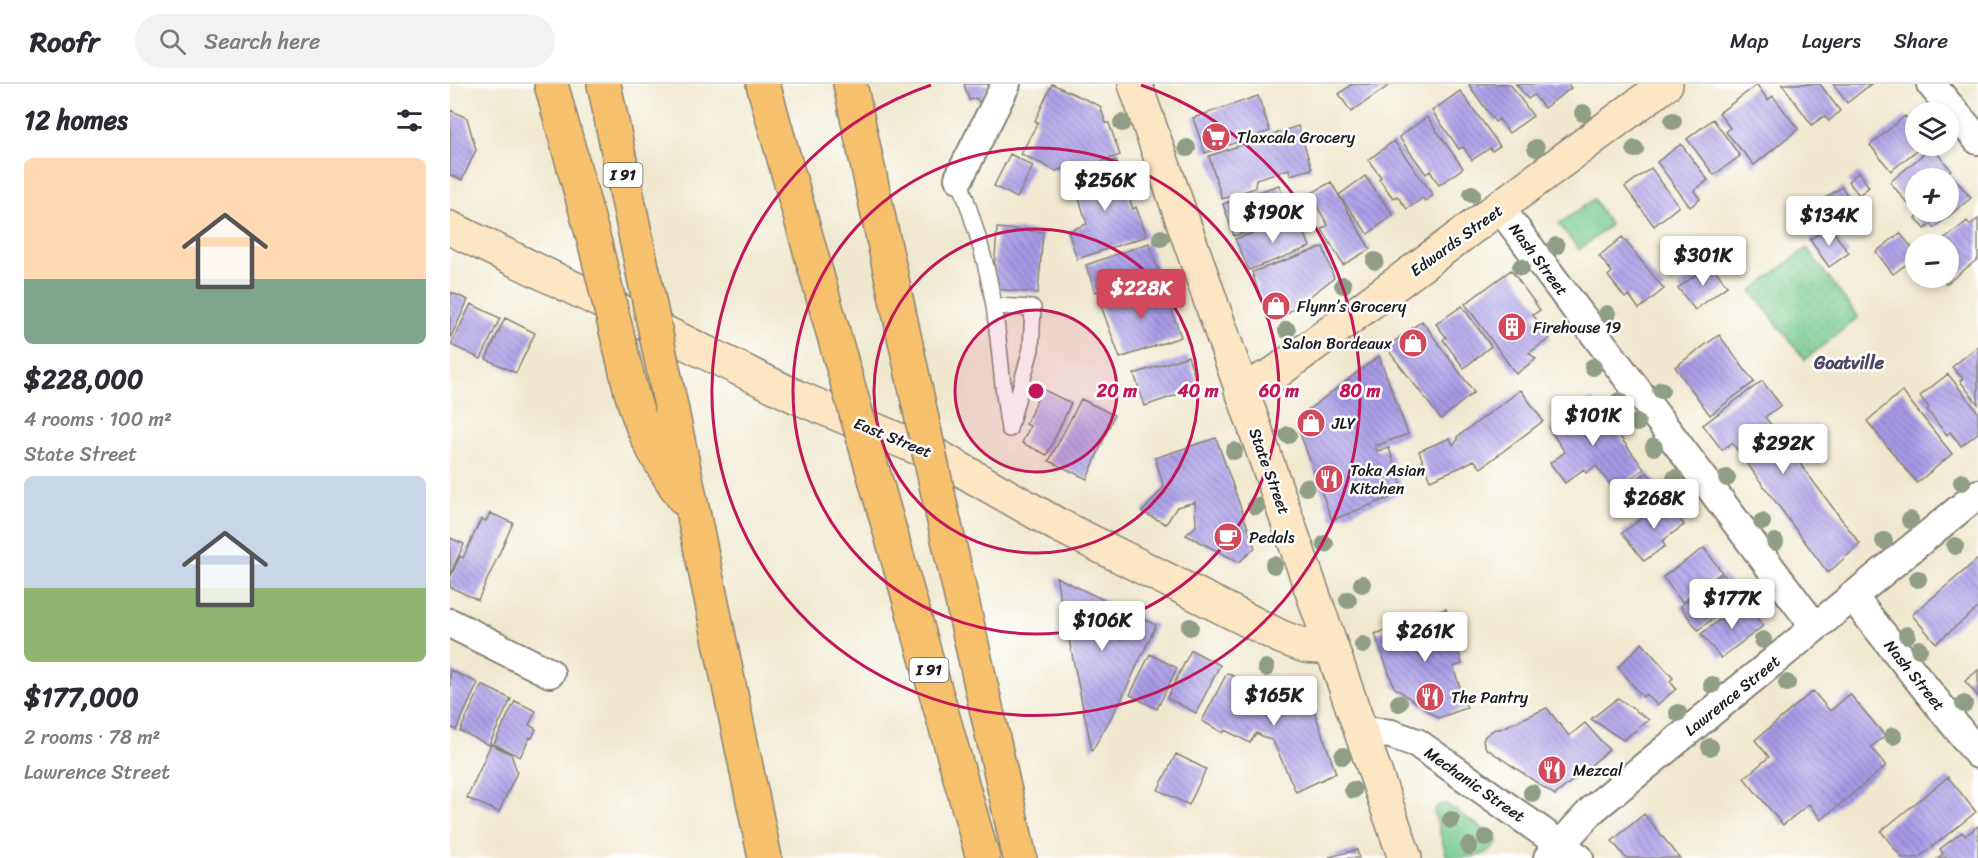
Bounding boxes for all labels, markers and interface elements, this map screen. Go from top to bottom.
search box [135,14,555,68]
text: Roofr [30,17,99,66]
text: Search here [204,22,320,61]
text: Map [1730,22,1769,60]
text: Layers [1802,22,1861,60]
text: Share [1894,22,1948,60]
icon: search [156,25,189,58]
text: 12 homes [24,97,128,143]
map controls [1905,102,1959,288]
button: layers [1905,102,1959,156]
icon: filters [393,104,426,137]
supermarket icon: Tlaxcala Grocery [1200,121,1232,153]
place label: Tlaxcala Grocery [1237,123,1356,152]
pin: $256K [1063,161,1147,212]
road number: I 91 [604,163,642,187]
text: $256K [1075,163,1135,198]
button: + [1905,168,1959,222]
pin: $190K [1231,193,1315,244]
text: $190K [1243,195,1303,230]
pin: $134K [1787,196,1871,247]
icon: home [171,197,279,305]
street label: Edwards Street [1404,197,1509,284]
text: $134K [1800,198,1858,233]
street label: Nash Street [1501,216,1576,302]
button: − [1905,234,1959,288]
pin: $301K [1661,236,1745,287]
text: $301K [1674,238,1732,273]
pin: $228K [1099,269,1183,320]
text: $228K [1111,271,1171,306]
shop icon: Flynn’s Grocery [1260,290,1292,322]
place label: Flynn’s Grocery [1297,292,1407,321]
building icon: Firehouse 19 [1496,311,1528,343]
place label: Firehouse 19 [1533,313,1622,342]
shop icon: Salon Bordeaux [1397,327,1429,359]
place label: Salon Bordeaux [1282,329,1393,358]
district label: Goatville [1813,347,1885,379]
text: $228,000 [24,356,143,402]
text: 20 m [1096,375,1137,407]
text: 40 m [1176,375,1219,407]
text: 60 m [1258,375,1299,407]
text: 80 m [1339,375,1381,407]
centre of rings [1026,381,1046,401]
pin: $101K [1551,396,1635,447]
text: $101K [1565,398,1621,433]
text: 4 rooms · 100 m² [24,402,172,437]
shop icon: JLY [1295,407,1327,439]
street label: East Street [849,409,936,466]
place label: JLY [1331,409,1356,438]
street label: State Street [1240,424,1299,519]
pin: $292K [1741,424,1825,475]
text: $292K [1753,426,1813,461]
text: State Street [24,437,137,472]
place label: Toka Asian Kitchen [1350,456,1426,503]
restaurant icon: Toka Asian Kitchen [1313,463,1345,495]
pin: $268K [1612,479,1696,530]
text: $268K [1624,481,1684,516]
icon: home [171,515,279,623]
cafe icon: Pedals [1212,521,1244,553]
place label: Pedals [1249,523,1295,552]
pin: $177K [1690,579,1774,630]
text: $177K [1703,581,1761,616]
pin: $106K [1060,601,1144,652]
text: $106K [1073,603,1131,638]
pin: $261K [1383,612,1467,663]
text: $261K [1396,614,1454,649]
street label: Nash Street [1876,633,1953,718]
street label: Lawrence Street [1678,647,1787,743]
road number: I 91 [910,658,948,682]
text: $177,000 [24,674,139,720]
pin: $165K [1232,676,1316,727]
text: $165K [1245,678,1303,713]
restaurant icon: The Pantry [1414,681,1446,713]
place label: The Pantry [1451,683,1529,712]
text: 2 rooms · 78 m² [24,720,160,755]
street label: Mechanic Street [1418,739,1531,830]
restaurant icon: Mezcal [1536,754,1568,786]
text: Lawrence Street [24,755,170,790]
place label: Mezcal [1573,756,1623,785]

